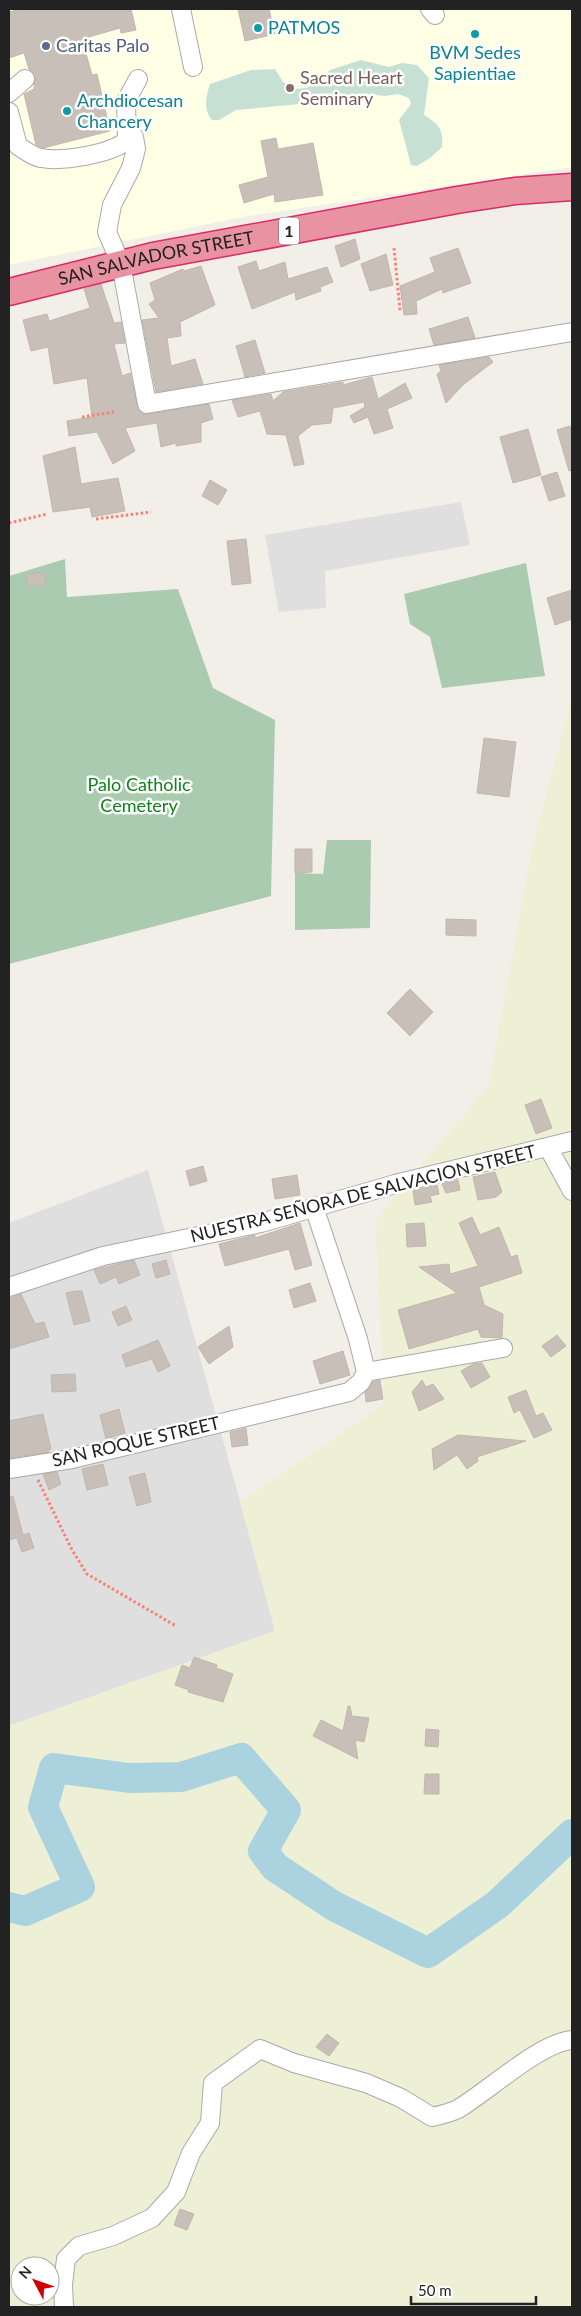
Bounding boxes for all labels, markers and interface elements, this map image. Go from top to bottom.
place label: PATMOS [268,16,340,38]
marker: PATMOS [252,22,264,34]
marker: BVM Sedes Sapientiae [469,28,481,40]
place label: Caritas Palo [56,34,150,56]
marker: Caritas Palo [40,40,52,52]
place label: BVM Sedes Sapientiae [429,41,521,84]
place label: Sacred Heart Seminary [300,66,403,109]
marker: Sacred Heart Seminary [284,82,296,94]
place label: Archdiocesan Chancery [77,89,183,132]
marker: Archdiocesan Chancery [61,105,73,117]
road number: 1 [279,218,299,245]
street label: SAN SALVADOR STREET [56,226,256,289]
park label: Palo Catholic Cemetery [87,773,191,816]
street label: NUESTRA SEÑORA DE SALVACION STREET [188,1139,538,1247]
street label: SAN ROQUE STREET [50,1411,222,1471]
north arrow [10,2256,60,2306]
text: N [15,2262,35,2282]
scale bar [411,2274,536,2306]
text: 50 m [418,2281,452,2299]

